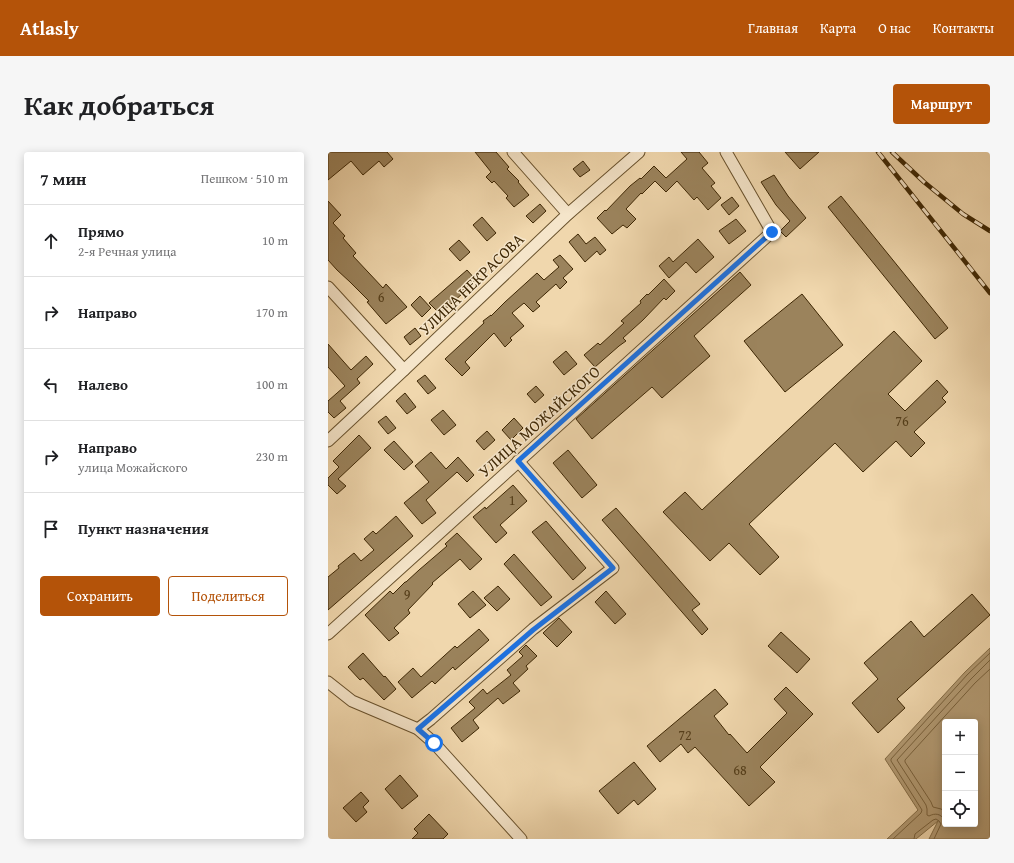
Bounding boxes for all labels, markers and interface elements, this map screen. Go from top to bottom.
text: Atlasly [20,14,79,42]
text: Главная [748,18,798,38]
text: Карта [820,18,856,38]
text: О нас [878,18,911,38]
text: Контакты [933,18,994,38]
text: Как добраться [24,84,214,125]
button: Маршрут [893,84,990,124]
text: 7 мин [40,166,86,191]
text: Пешком · 510 m [201,169,288,188]
text: Прямо [78,221,124,242]
route end [763,223,781,241]
street label: УЛИЦА НЕКРАСОВА [413,227,529,341]
icon: ahead [40,230,62,252]
text: 10 m [262,231,288,250]
text: 2-я Речная улица [78,242,176,261]
house number: 6 [378,287,385,307]
icon: right [40,302,62,324]
text: Направо [78,302,137,323]
text: 170 m [256,303,288,322]
street label: УЛИЦА МОЖАЙСКОГО [473,359,606,482]
icon: left [40,374,62,396]
text: Налево [78,374,128,395]
text: 100 m [256,375,288,394]
house number: 76 [895,411,909,431]
text: Направо [78,437,137,458]
icon: right [40,446,62,468]
text: 230 m [256,447,288,466]
text: улица Можайского [78,458,188,477]
house number: 1 [509,490,515,510]
icon: arrive [40,518,62,540]
text: Пункт назначения [78,518,209,539]
button: Сохранить [40,576,160,616]
button: Поделиться [168,576,288,616]
house number: 9 [404,584,411,604]
map controls [942,719,978,827]
button: + [942,719,978,755]
house number: 72 [678,725,692,745]
route start [425,734,443,752]
button: − [942,755,978,791]
house number: 68 [733,760,747,780]
button: locate [942,791,978,827]

